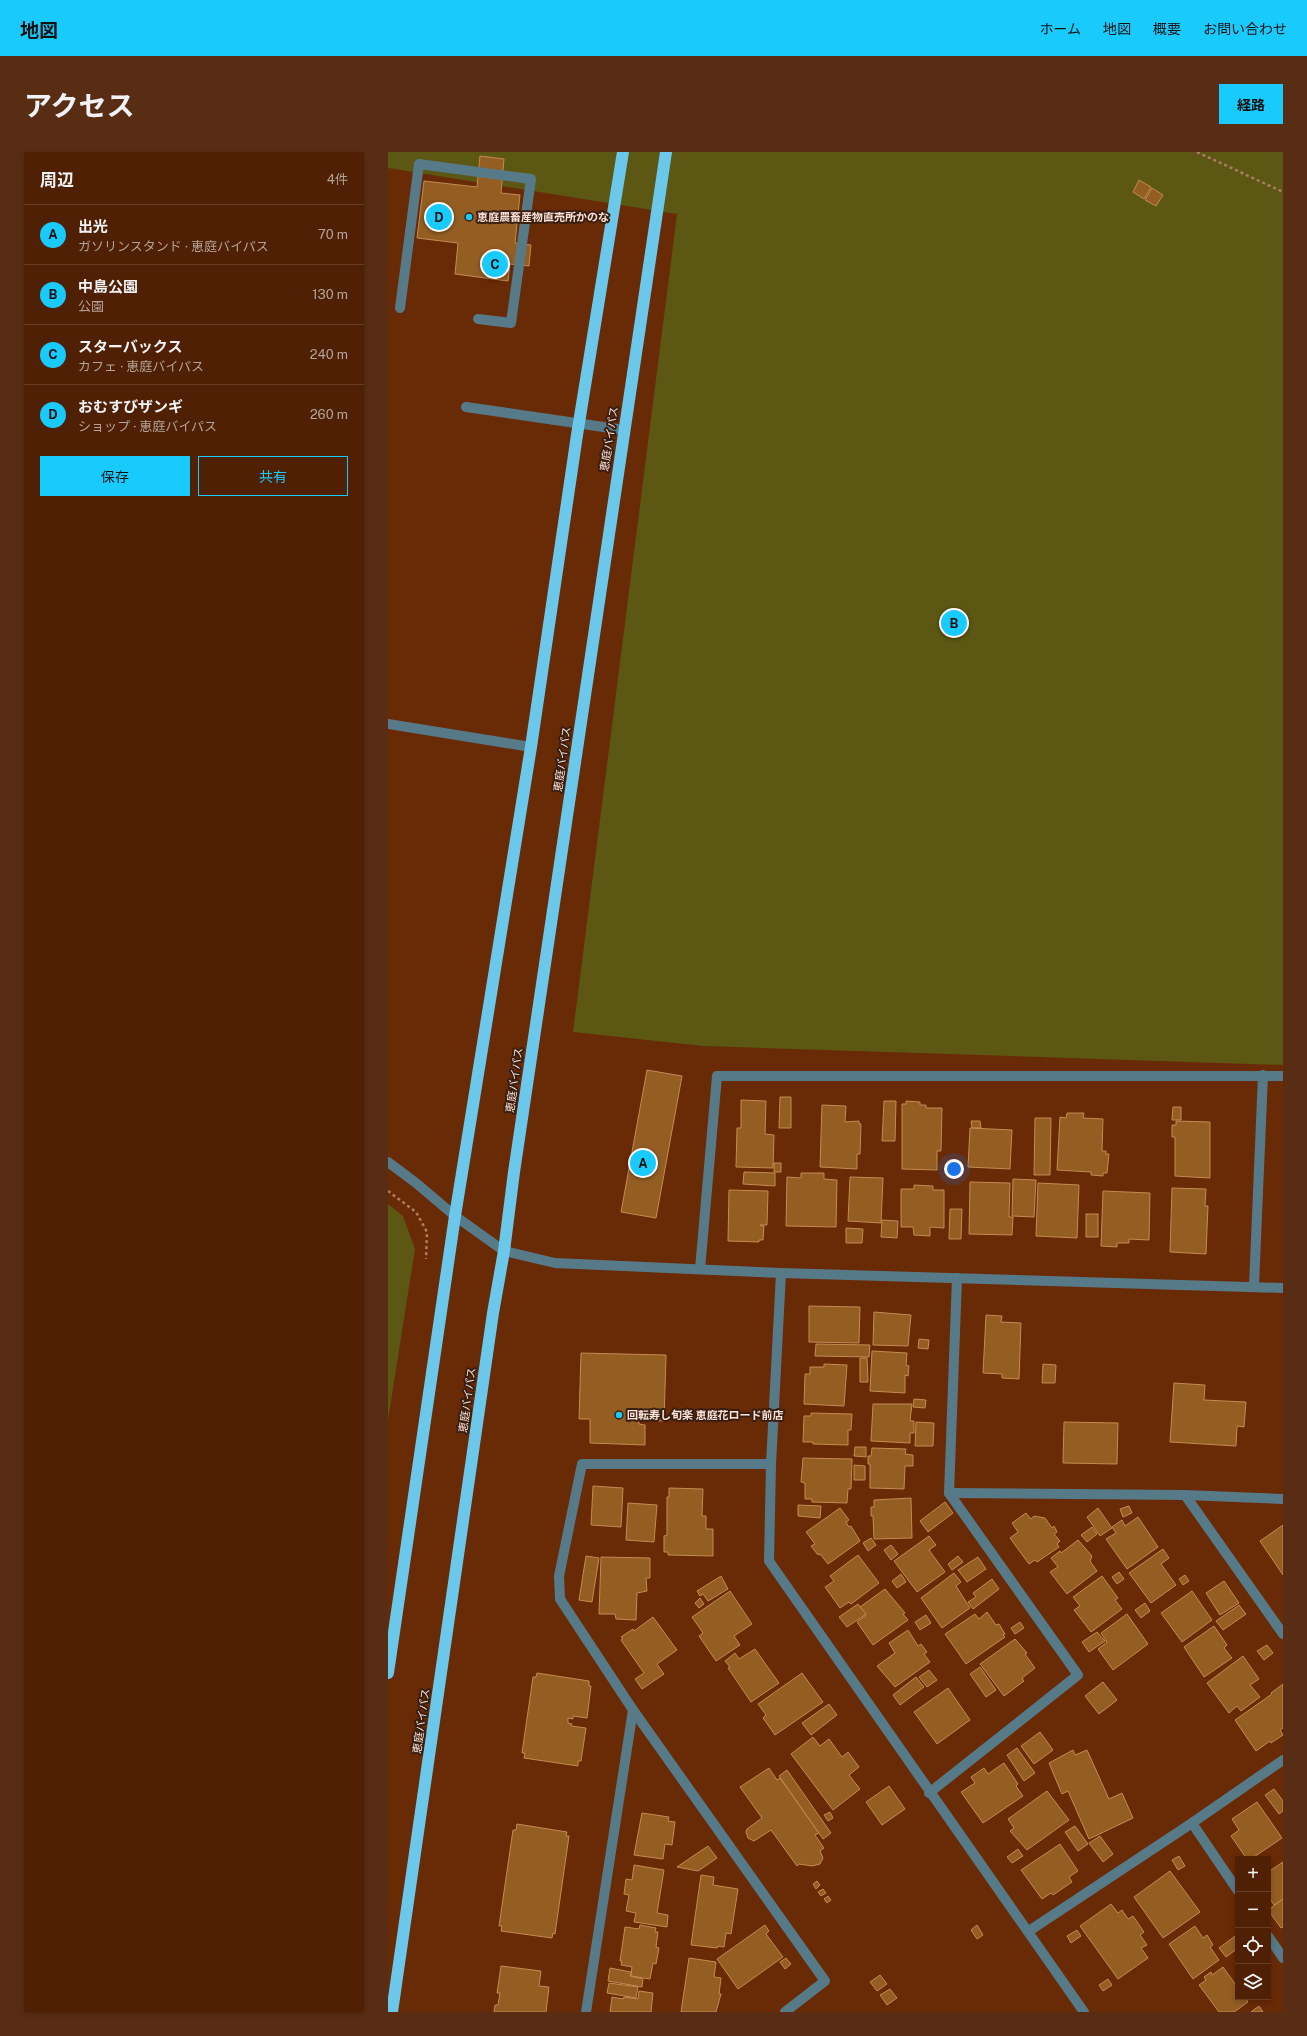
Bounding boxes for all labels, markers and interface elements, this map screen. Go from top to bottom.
text: 地図 [20,19,58,41]
text: ホーム [1039,21,1081,37]
text: 地図 [1103,21,1131,37]
text: 概要 [1153,21,1181,37]
text: お問い合わせ [1203,21,1287,37]
button: 経路 [1219,84,1283,124]
text: アクセス [24,89,135,122]
text: 周辺 [40,170,74,190]
text: 4件 [327,172,348,187]
pin: D [426,202,452,232]
place label: 恵庭農畜産物直売所かのな [477,211,609,223]
marker: 恵庭農畜産物直売所かのな [464,212,474,222]
text: 出光 [78,218,108,235]
text: A [48,227,58,242]
text: 70 m [318,227,348,242]
text: ガソリンスタンド · 恵庭バイパス [78,239,269,254]
pin: C [482,249,508,279]
text: 中島公園 [78,278,138,295]
text: B [49,287,57,302]
text: 130 m [312,287,348,302]
text: 公園 [78,299,104,314]
text: スターバックス [78,338,182,355]
text: C [48,347,58,362]
text: 240 m [310,347,348,362]
text: カフェ · 恵庭バイパス [78,359,204,374]
text: おむすびザンギ [78,398,183,415]
street label: 恵庭バイパス [598,406,620,472]
text: D [48,407,58,422]
text: 260 m [310,407,348,422]
text: ショップ · 恵庭バイパス [78,419,217,434]
button: 保存 [40,456,190,496]
button: 共有 [198,456,348,496]
pin: B [941,608,967,638]
street label: 恵庭バイパス [551,726,573,792]
street label: 恵庭バイパス [503,1047,525,1113]
pin: A [630,1148,656,1178]
your location [944,1159,964,1179]
street label: 恵庭バイパス [456,1367,478,1433]
place label: 回転寿し旬楽 恵庭花ロード前店 [627,1409,783,1421]
marker: 回転寿し旬楽 恵庭花ロード前店 [614,1410,624,1420]
street label: 恵庭バイパス [410,1688,432,1754]
map controls [1235,1856,1271,2000]
button: + [1235,1856,1271,1892]
button: − [1235,1892,1271,1928]
button: locate [1235,1928,1271,1964]
button: layers [1235,1964,1271,2000]

